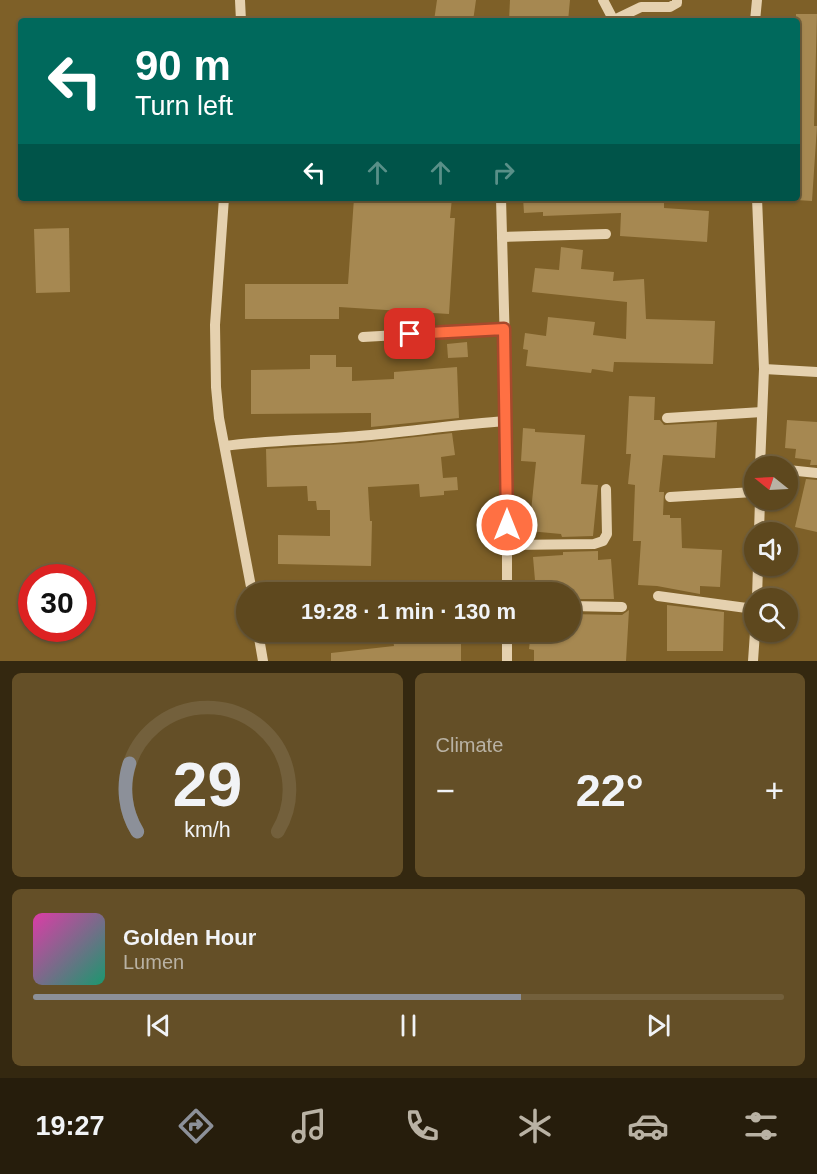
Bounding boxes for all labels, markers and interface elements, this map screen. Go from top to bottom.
icon: left [36,42,114,120]
text: 90 m [135,42,231,89]
text: Turn left [135,91,233,121]
icon: left [298,156,331,189]
icon: ahead [361,156,394,189]
icon: ahead [424,156,457,189]
icon: right [487,156,520,189]
pin [384,308,435,359]
icon: arrive [393,317,426,350]
north arrow [744,456,798,510]
map controls [744,456,798,642]
position arrow [475,493,539,557]
button: sound [744,522,798,576]
speed limit sign: 30 [18,564,96,642]
button: search [744,588,798,642]
text: 19:28 · 1 min · 130 m [301,599,516,624]
text: Climate [436,734,503,756]
text: 29 [173,750,242,819]
text: 22° [576,765,644,816]
text: − [436,772,455,809]
text: + [765,772,784,809]
text: km/h [184,818,230,842]
text: Golden Hour [123,925,256,950]
text: Lumen [123,951,184,973]
icon: previous [142,1009,175,1042]
icon: pause [392,1009,425,1042]
icon: next [642,1009,675,1042]
icon: directions [175,1105,217,1147]
icon: music [288,1105,330,1147]
icon: phone [401,1105,443,1147]
icon: climate [514,1105,556,1147]
icon: car [627,1105,669,1147]
icon: filters [740,1105,782,1147]
text: 19:27 [35,1111,104,1141]

